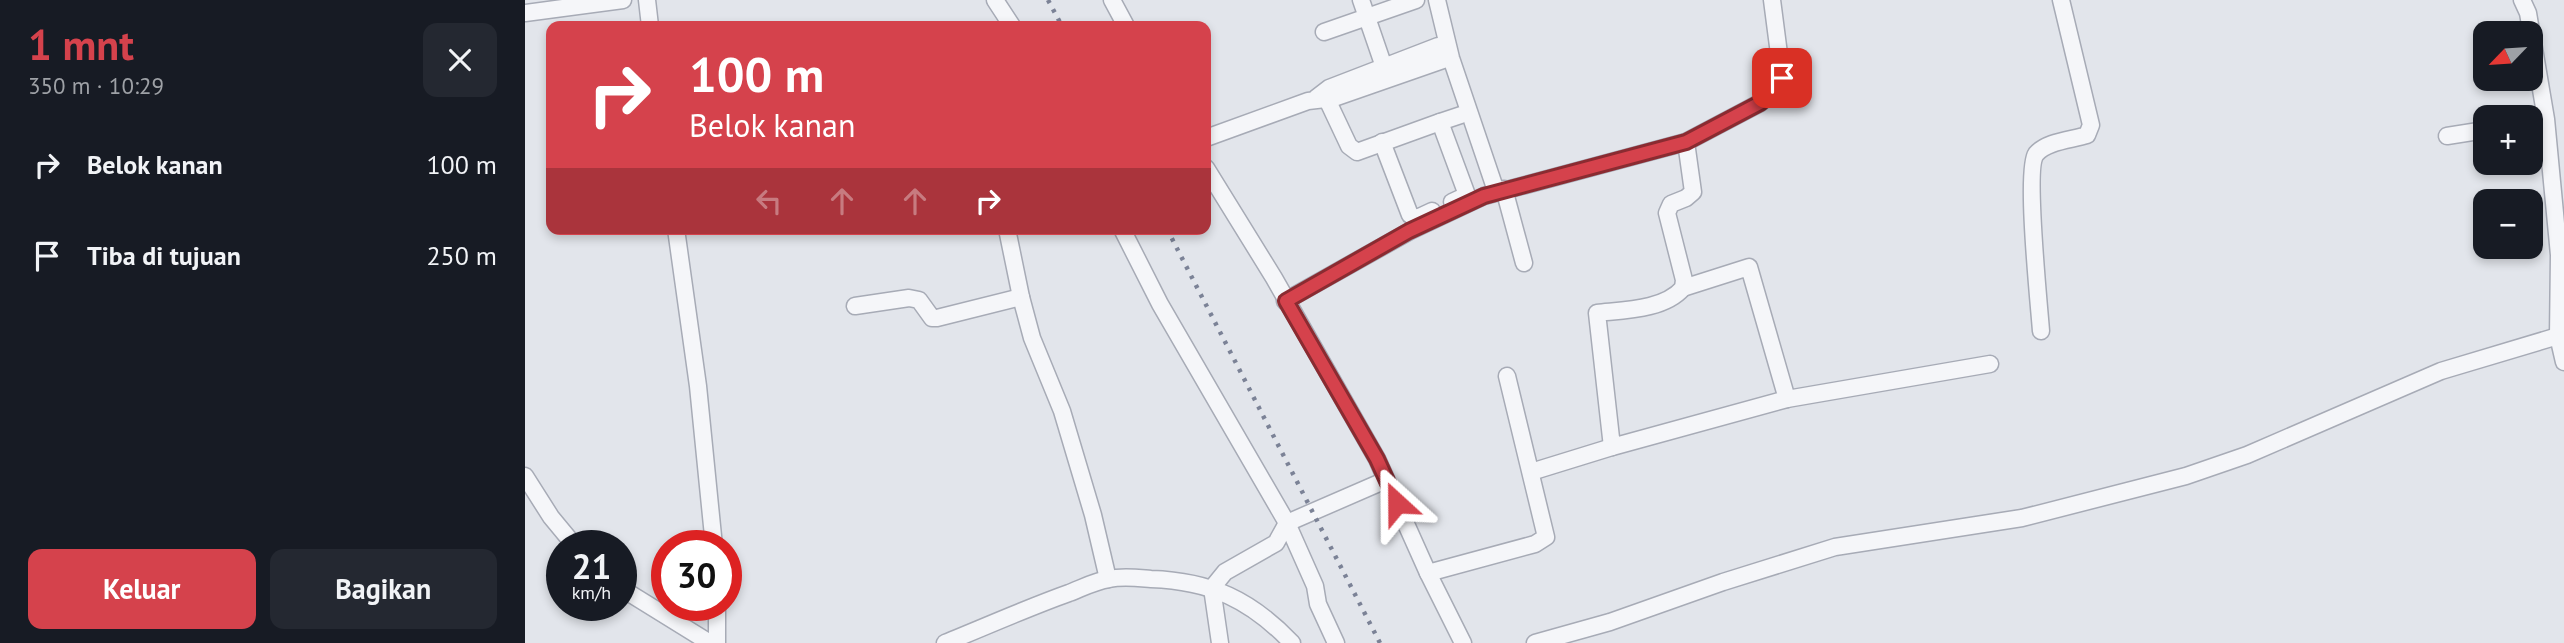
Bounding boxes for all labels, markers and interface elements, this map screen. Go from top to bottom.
text: 1 mnt [28,17,134,72]
north arrow [2473,21,2543,91]
map controls [2473,21,2543,259]
button: close [423,23,497,97]
text: 100 m [689,42,824,106]
pin [1752,48,1812,108]
icon: right [574,49,665,140]
icon: arrive [1763,59,1801,97]
text: 350 m · 10:29 [28,71,164,100]
text: Belok kanan [689,104,855,146]
button: + [2473,105,2543,175]
icon: right [28,146,66,184]
text: Belok kanan [87,148,223,181]
text: 100 m [426,148,497,181]
icon: left [750,182,788,220]
icon: ahead [823,182,861,220]
icon: ahead [896,182,934,220]
icon: right [969,182,1007,220]
button: − [2473,189,2543,259]
icon: arrive [28,237,66,275]
text: Tiba di tujuan [87,239,241,272]
text: 250 m [426,239,497,272]
position arrow [1360,466,1434,540]
speed limit sign: 30 [651,530,742,621]
text: 21 [572,543,611,589]
button: Keluar [28,549,256,629]
button: Bagikan [270,549,497,629]
text: km/h [572,581,611,604]

